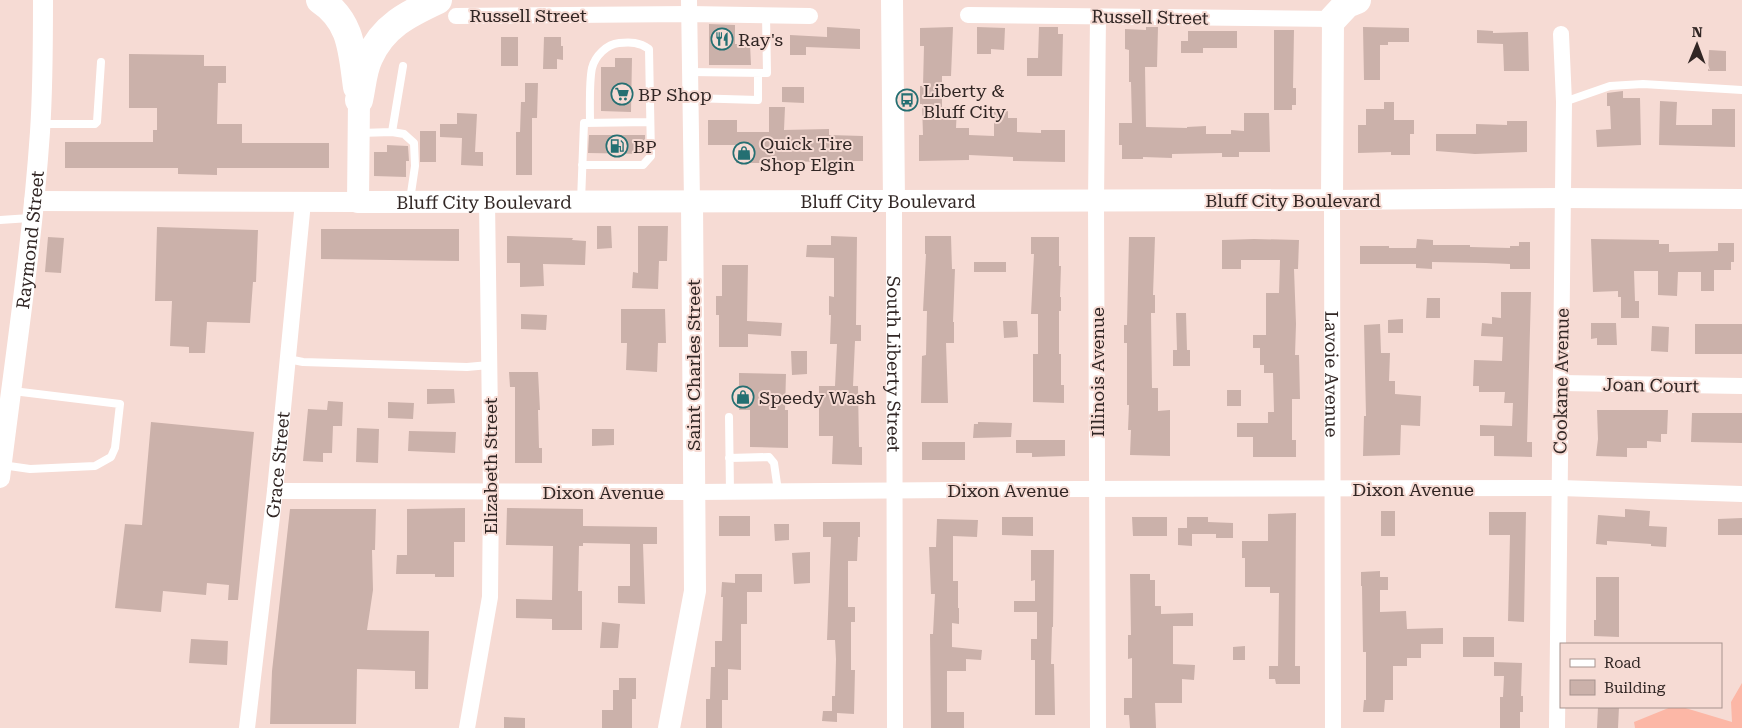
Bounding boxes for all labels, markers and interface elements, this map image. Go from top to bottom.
street label: Russell Street [469,5,587,26]
street label: Russell Street [1091,5,1209,29]
north arrow [1672,20,1722,70]
text: N [1692,24,1703,40]
restaurant icon: Ray's [710,27,734,51]
place label: Ray's [738,29,783,50]
place label: Liberty & Bluff City [923,80,1006,122]
supermarket icon: BP Shop [610,82,634,106]
place label: BP Shop [638,84,712,105]
bus stop icon: Liberty & Bluff City [895,88,919,112]
place label: Quick Tire Shop Elgin [760,133,855,175]
fuel station icon: BP [605,134,629,158]
place label: BP [633,136,657,157]
shop icon: Quick Tire Shop Elgin [732,141,756,165]
street label: Raymond Street [11,169,47,310]
street label: Bluff City Boulevard [800,190,976,212]
street label: Bluff City Boulevard [1205,190,1381,211]
street label: Bluff City Boulevard [396,191,572,212]
street label: South Liberty Street [884,276,905,453]
street label: Saint Charles Street [683,279,704,451]
street label: Illinois Avenue [1087,307,1108,437]
street label: Cookane Avenue [1549,308,1573,454]
street label: Lavoie Avenue [1322,311,1343,437]
street label: Joan Court [1603,374,1700,396]
shop icon: Speedy Wash [731,385,755,409]
place label: Speedy Wash [759,387,876,408]
street label: Elizabeth Street [480,397,501,535]
street label: Grace Street [261,410,293,519]
street label: Dixon Avenue [1352,479,1474,500]
street label: Dixon Avenue [947,480,1069,501]
street label: Dixon Avenue [542,482,664,503]
legend [1560,643,1722,708]
text: Road [1604,654,1641,672]
text: Building [1604,679,1666,697]

